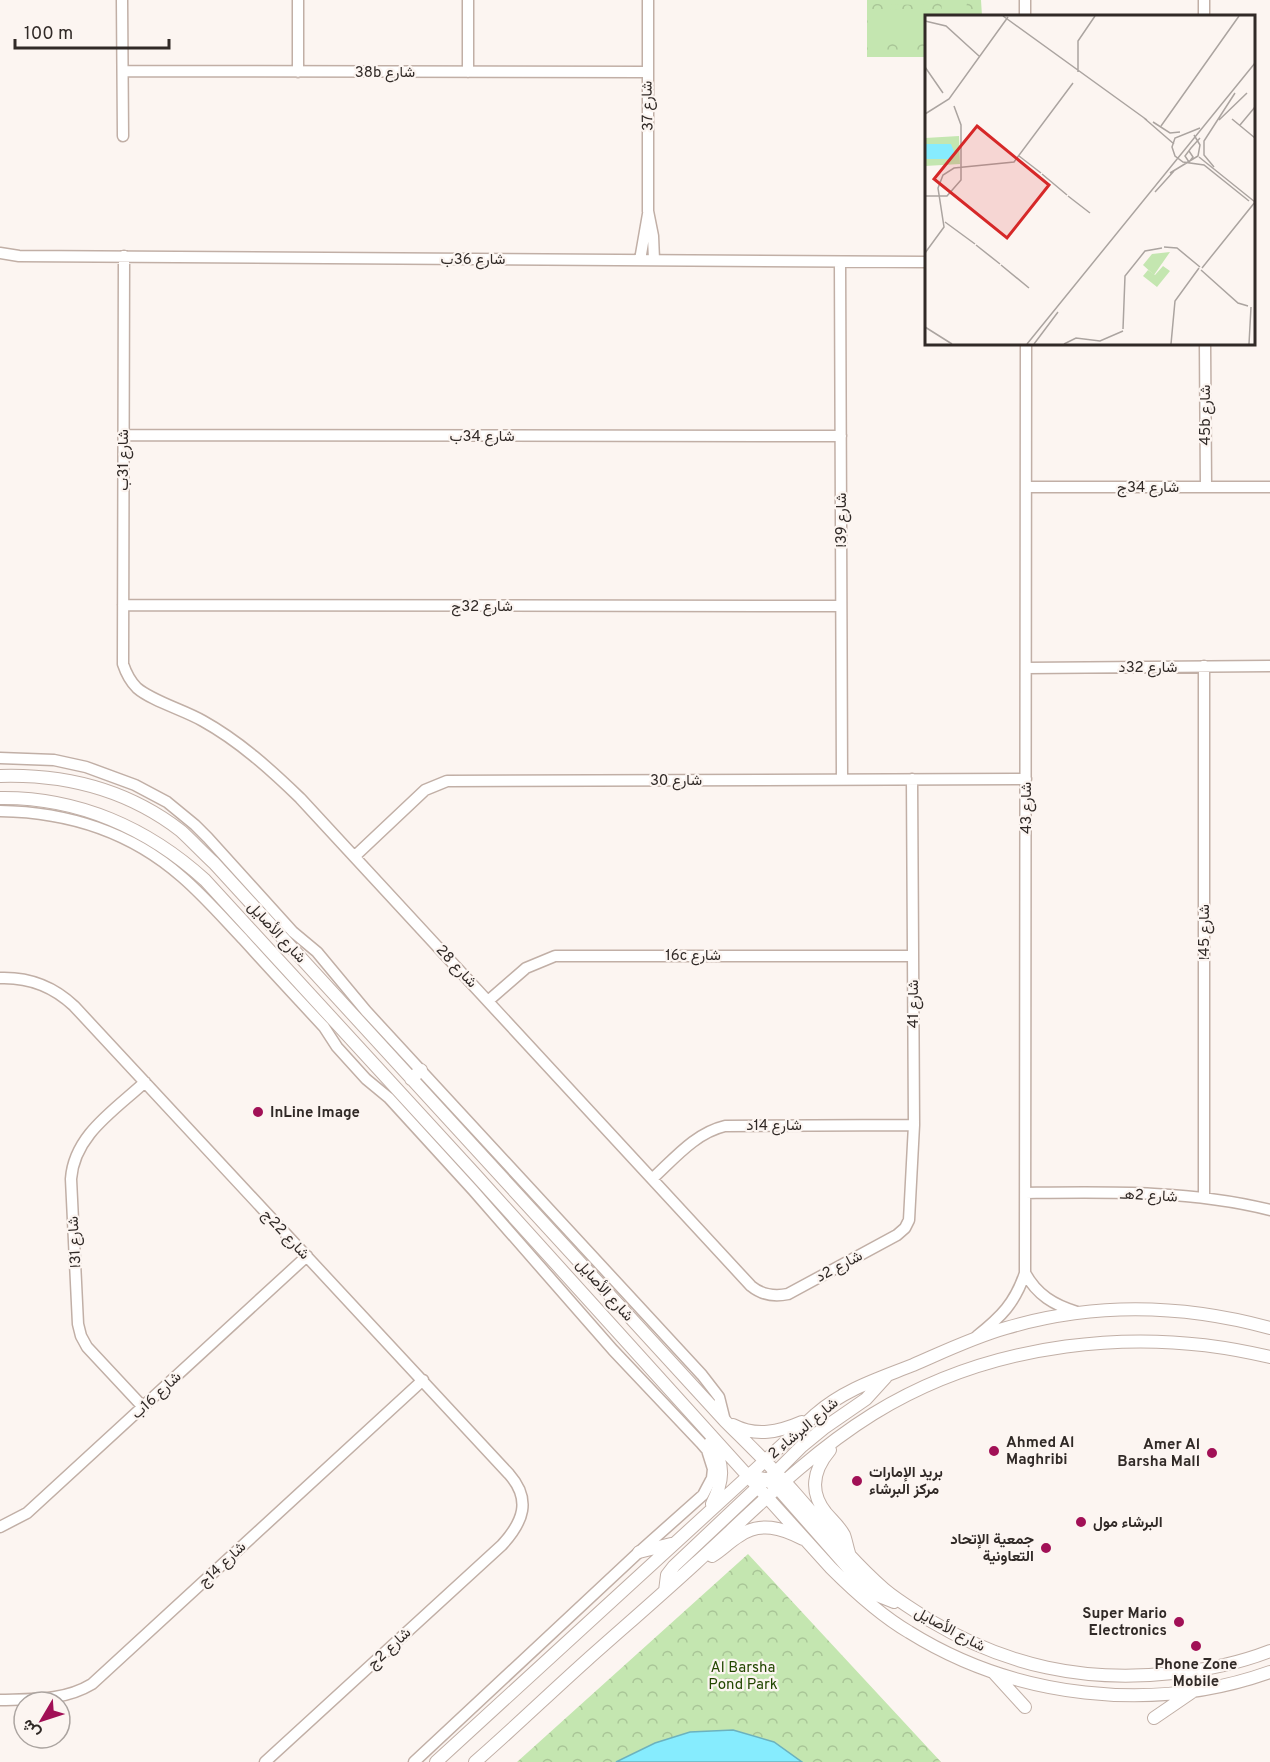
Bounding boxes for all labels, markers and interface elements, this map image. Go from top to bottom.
scale bar [15,12,170,50]
inset map [925,15,1255,345]
text: 100 m [24,23,73,46]
street label: 38b شارع [355,64,415,83]
street label: شارع 37 [639,80,658,131]
street label: شارع 36ب [441,251,506,270]
street label: 45b شارع [1197,384,1216,445]
street label: شارع 34ب [449,428,515,447]
street label: شارع 31ب [115,429,134,491]
street label: شارع 34ج [1117,479,1179,498]
street label: شارع 39ا [833,492,852,547]
street label: شارع 32ج [451,598,513,617]
street label: شارع 32د [1119,659,1178,678]
street label: شارع 30 [650,772,702,791]
street label: شارع 43 [1018,782,1037,834]
street label: شارع الأصايل [243,898,310,968]
street label: شارع 45ا [1196,904,1215,960]
street label: شارع 28 [431,942,481,993]
street label: 16c شارع [665,947,721,966]
street label: شارع 41 [905,980,924,1028]
place label: InLine Image [270,1104,360,1123]
marker: InLine Image [251,1105,265,1119]
street label: شارع 14د [746,1117,802,1136]
street label: شارع 2هـ [1119,1185,1178,1207]
street label: شارع 22ج [257,1206,313,1264]
street label: شارع 31ا [65,1215,86,1268]
street label: شارع 2د [813,1247,866,1287]
street label: شارع الأصايل [571,1255,638,1326]
street label: شارع 16ب [128,1368,186,1424]
street label: شارع البرشاء 2 [765,1394,843,1464]
place label: Ahmed Al Maghribi [1006,1434,1074,1470]
place label: Amer Al Barsha Mall [1117,1436,1200,1472]
marker: Ahmed Al Maghribi [987,1444,1001,1458]
marker: Amer Al Barsha Mall [1205,1446,1219,1460]
place label: بريد الإمارات مركز البرشاء [869,1464,943,1500]
marker: بريد الإمارات مركز البرشاء [850,1474,864,1488]
place label: البرشاء مول [1093,1514,1163,1533]
marker: البرشاء مول [1074,1515,1088,1529]
place label: جمعية الإتحاد التعاونية [950,1531,1034,1567]
street label: شارع 14ج [195,1538,251,1592]
marker: جمعية الإتحاد التعاونية [1039,1541,1053,1555]
street label: شارع الأصايل [911,1603,989,1657]
place label: Super Mario Electronics [1082,1605,1167,1641]
marker: Super Mario Electronics [1172,1615,1186,1629]
street label: شارع 2ج [364,1624,416,1674]
marker: Phone Zone Mobile [1189,1639,1203,1653]
place label: Phone Zone Mobile [1155,1656,1237,1692]
park label: Al Barsha Pond Park [708,1659,778,1695]
north arrow [12,1690,72,1750]
text: ش [18,1714,46,1742]

